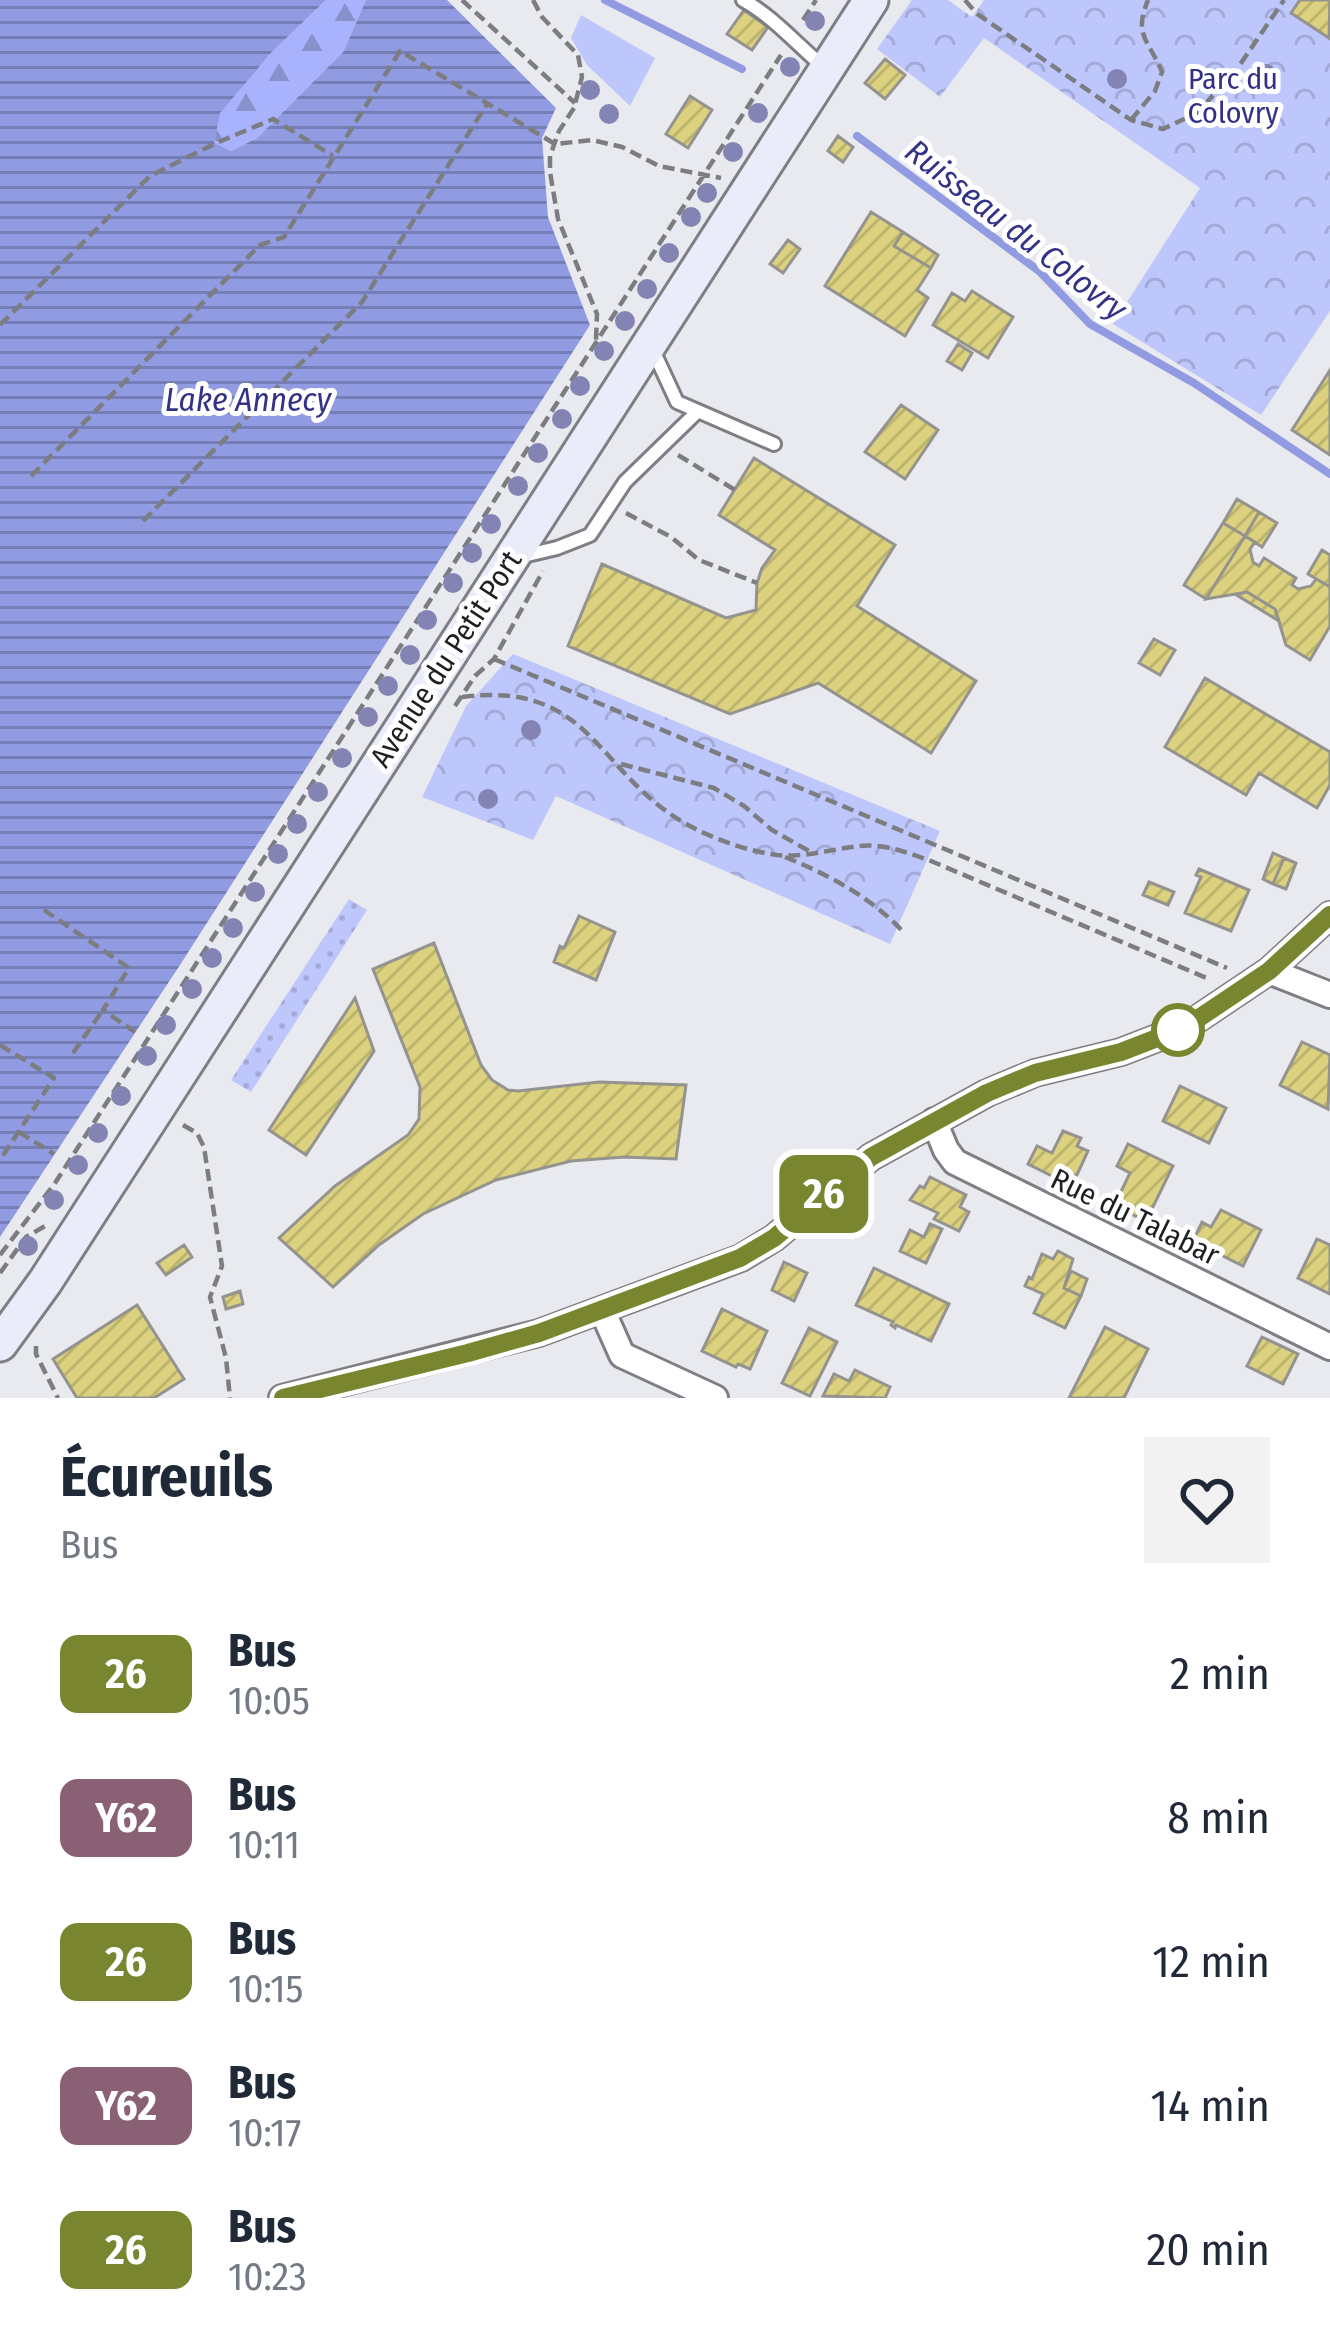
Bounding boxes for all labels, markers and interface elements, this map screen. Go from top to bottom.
park label: Parc du Colovry [1187,61,1279,131]
water label: Ruisseau du Colovry [897,131,1136,330]
water label: Lake Annecy [165,380,333,420]
street label: Avenue du Petit Port [363,544,529,774]
unlabelled marker [1153,1005,1203,1055]
line badge: 26 [770,1155,878,1233]
street label: Rue du Talabar [1045,1161,1226,1273]
text: 26 [803,1169,845,1219]
button: heart [1144,1437,1270,1563]
text: Écureuils [60,1443,273,1511]
text: Bus [60,1522,118,1568]
text: Bus [228,1624,296,1678]
text: 2 min [1170,1647,1270,1701]
text: 26 [105,1649,147,1699]
text: 10:05 [228,1678,310,1724]
text: Bus [228,1768,296,1822]
text: 8 min [1167,1791,1270,1845]
text: Y62 [95,1793,157,1843]
text: 10:11 [228,1822,300,1868]
text: Bus [228,1912,296,1966]
text: 12 min [1152,1935,1270,1989]
text: 26 [105,1937,147,1987]
text: 10:15 [228,1966,303,2012]
text: Bus [228,2056,296,2110]
text: 14 min [1150,2079,1270,2133]
text: Y62 [95,2081,157,2131]
text: 10:17 [228,2110,301,2156]
text: Bus [228,2200,296,2254]
text: 20 min [1146,2223,1270,2277]
text: 26 [105,2225,147,2275]
text: 10:23 [228,2254,307,2300]

